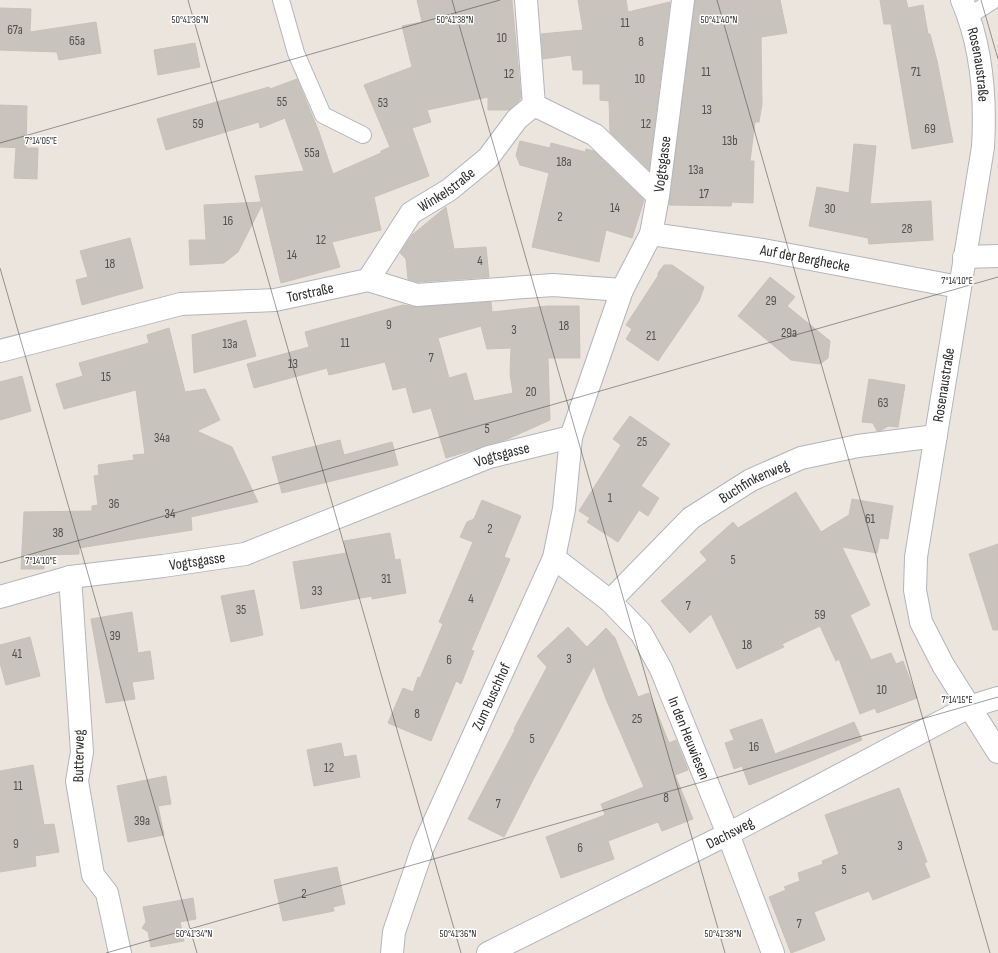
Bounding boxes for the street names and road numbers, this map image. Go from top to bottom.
street label: Rosenaustraße [963,25,993,102]
street label: Vogtsgasse [649,135,675,193]
street label: Winkelstraße [414,163,479,216]
street label: Auf der Berghecke [758,240,852,276]
street label: Torstraße [285,278,335,307]
street label: Rosenaustraße [929,346,959,424]
street label: Vogtsgasse [471,438,531,471]
street label: Buchfinkenweg [715,455,792,507]
street label: Vogtsgasse [168,548,226,574]
street label: Zum Buschhof [468,659,515,733]
street label: In den Heuwiesen [664,694,714,783]
street label: Butterweg [69,729,89,783]
street label: Dachsweg [703,813,757,853]

